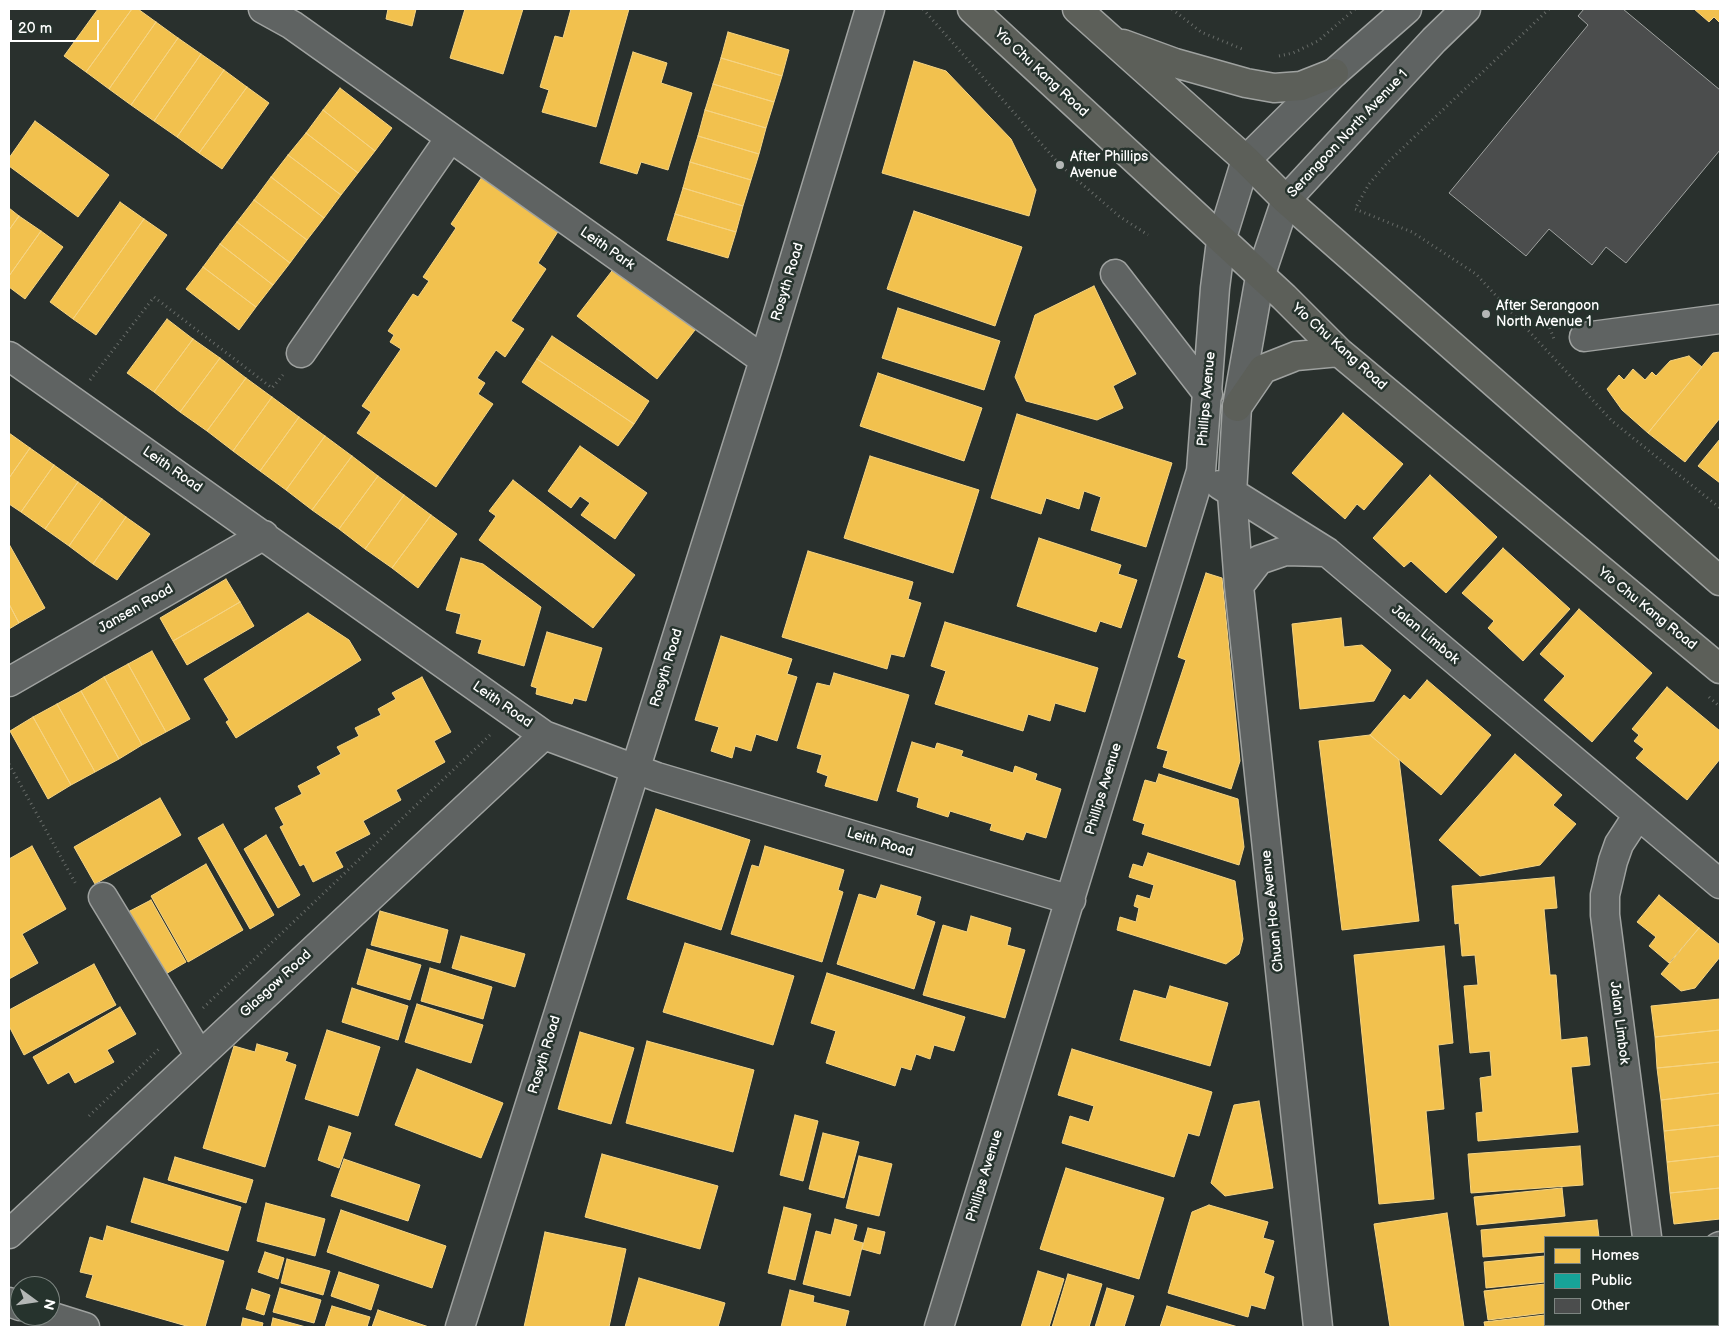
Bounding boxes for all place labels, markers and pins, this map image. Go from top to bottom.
place label: After Phillips Avenue [1070,149,1148,182]
marker: After Phillips Avenue [1054,159,1066,171]
place label: After Serangoon North Avenue 1 [1496,298,1599,331]
marker: After Serangoon North Avenue 1 [1480,308,1492,320]

